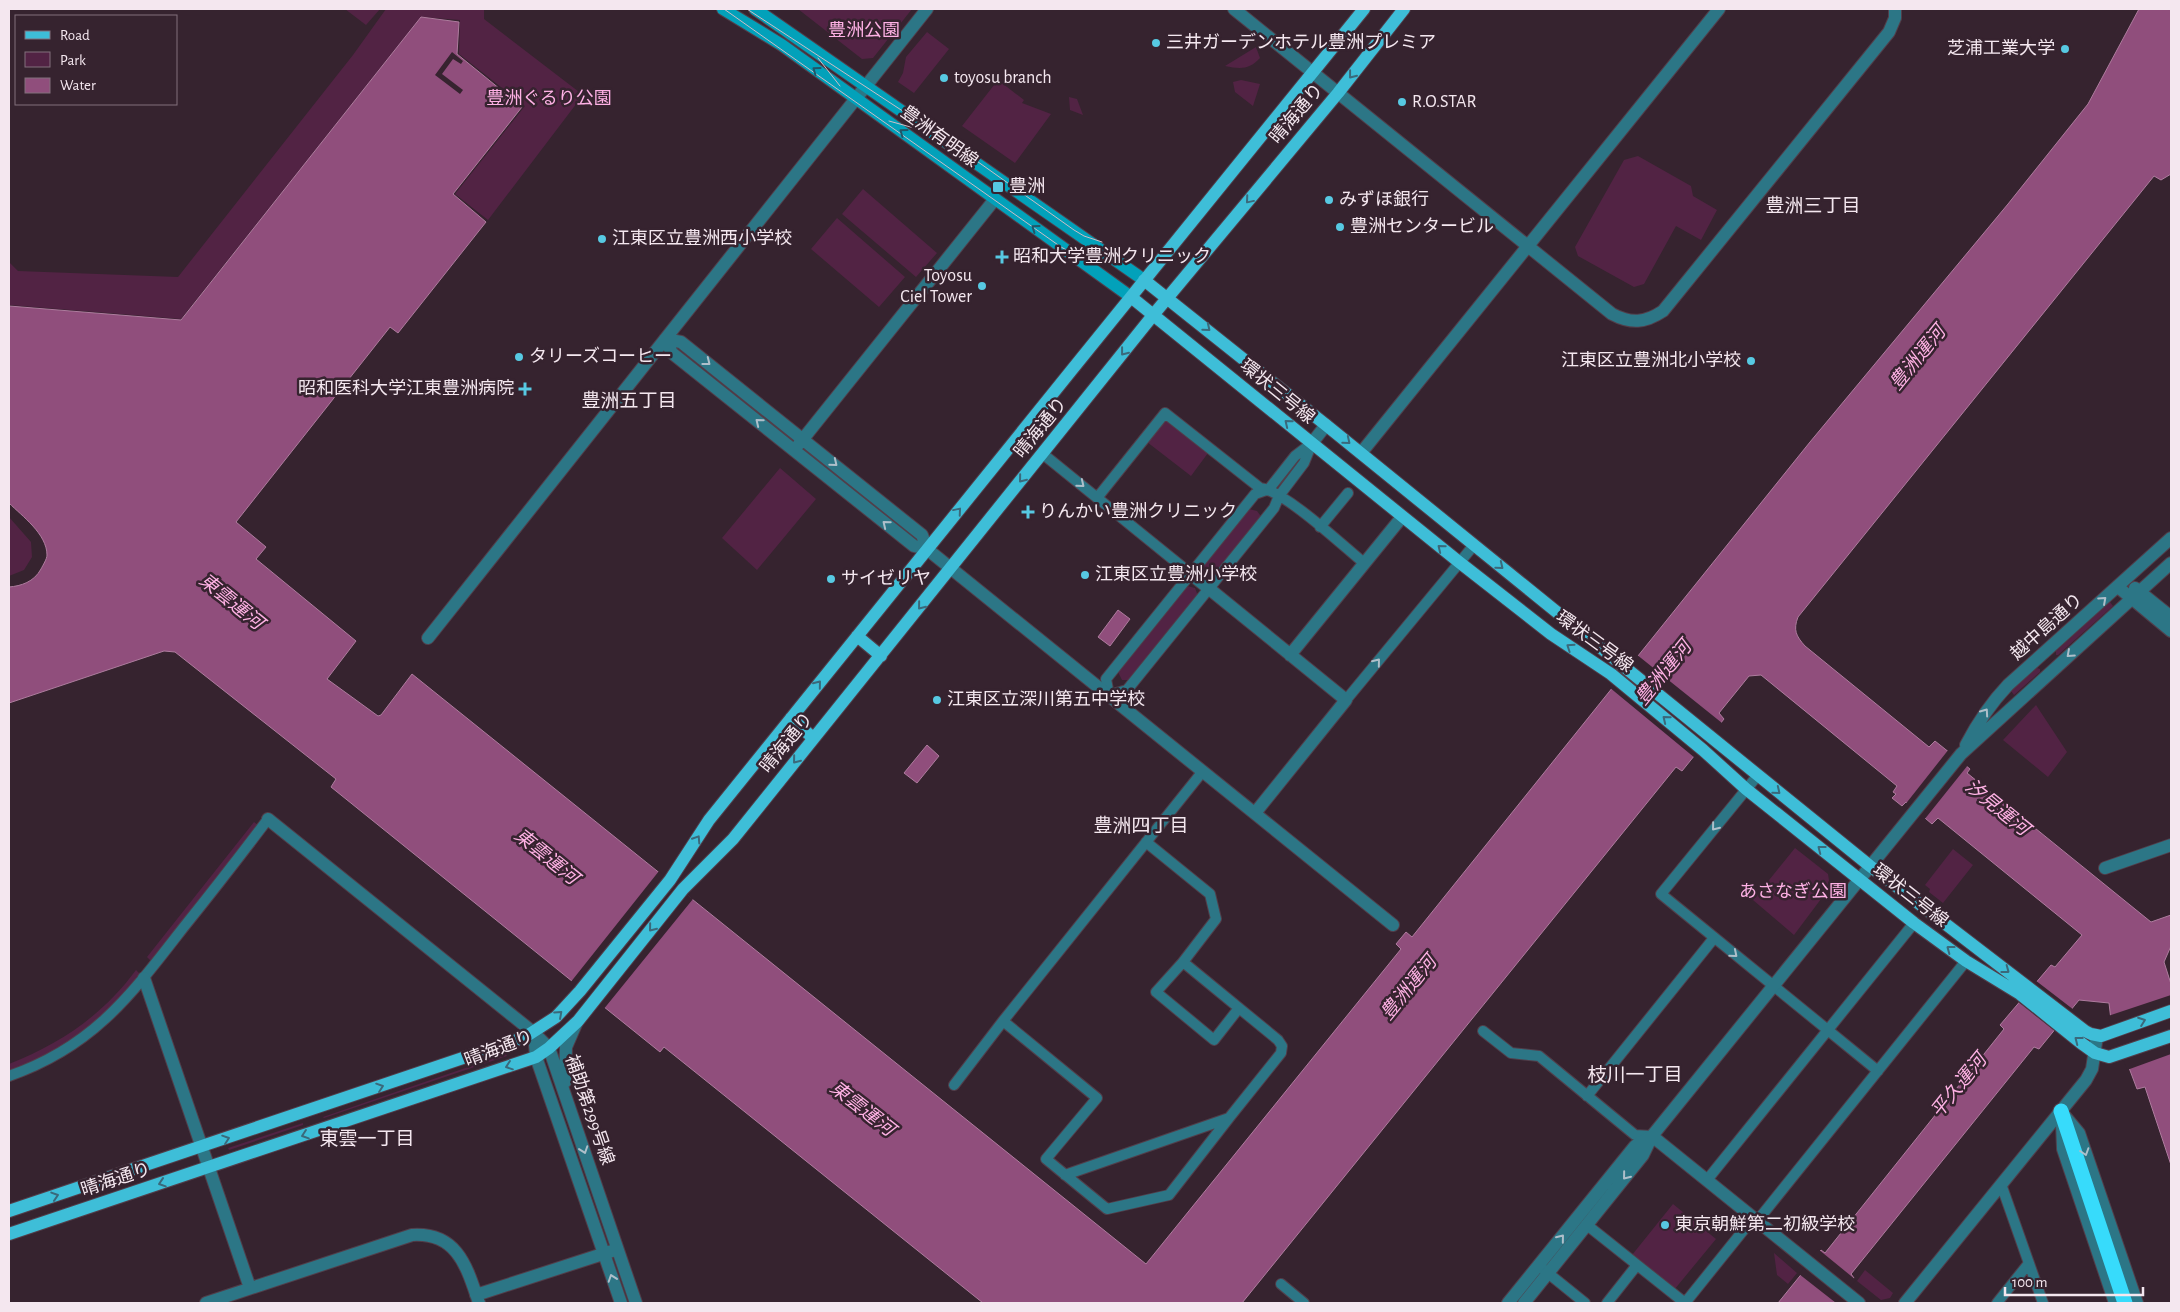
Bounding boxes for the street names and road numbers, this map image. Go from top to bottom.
street label: 晴海通り [1265,79,1327,147]
street label: 豊洲有明線 [897,102,982,171]
street label: 環状三号線 [1236,355,1319,427]
street label: 晴海通り [1010,393,1071,462]
street label: 越中島通り [2006,589,2086,664]
street label: 環状三号線 [1552,607,1637,676]
street label: 晴海通り [756,708,817,777]
street label: 環状三号線 [1869,860,1952,931]
street label: 晴海通り [461,1026,536,1070]
street label: 補助第299号線 [562,1052,618,1167]
street label: 晴海通り [78,1158,153,1200]

